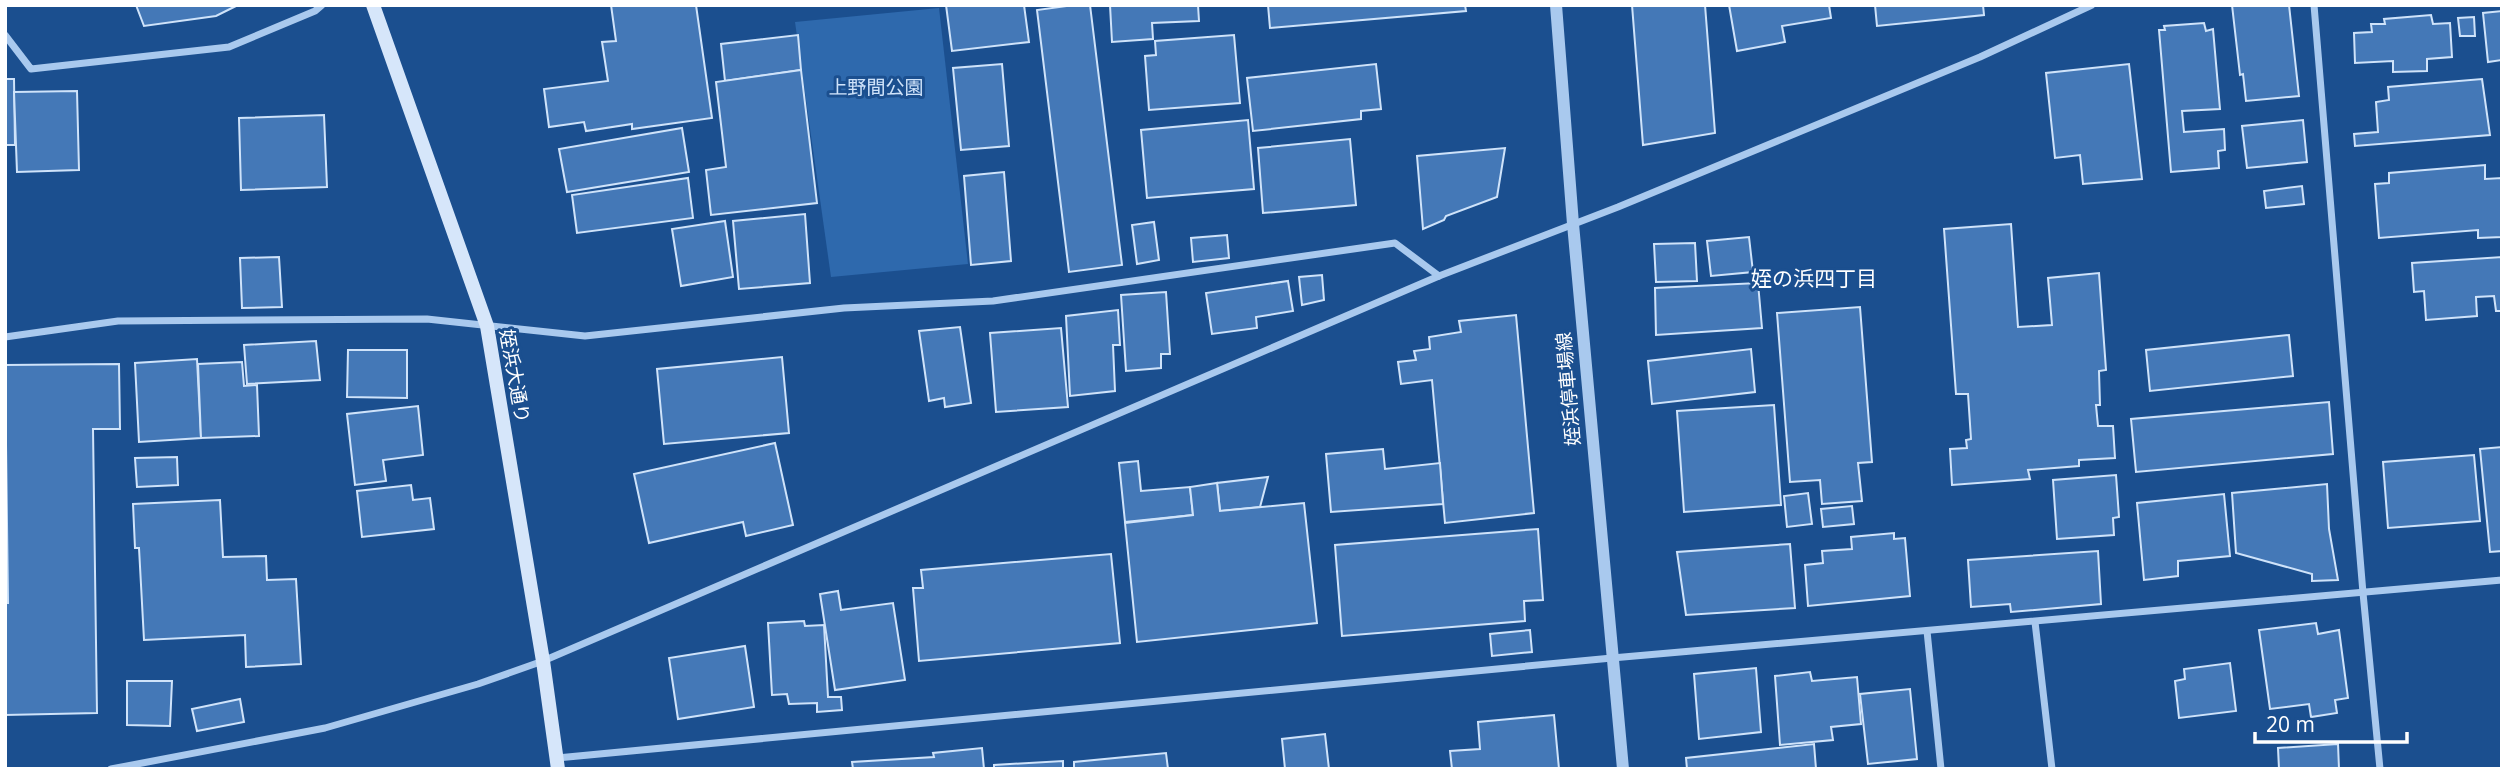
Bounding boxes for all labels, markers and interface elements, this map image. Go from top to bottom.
park label: 上野間公園 [828,74,924,100]
district label: 姪の浜四丁目 [1751,264,1877,292]
street label: 姪浜大通り [494,327,536,425]
street label: 姪浜停車場線 [1550,331,1586,447]
scale bar [2255,700,2407,744]
text: 20 m [2266,710,2315,738]

